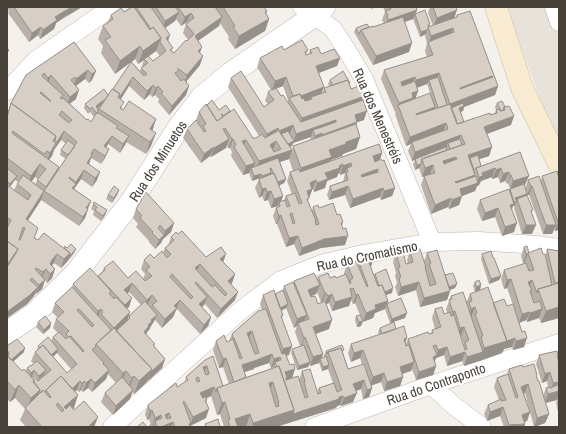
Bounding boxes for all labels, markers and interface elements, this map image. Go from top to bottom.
street label: Rua dos Menestréis [349,65,407,167]
street label: Rua dos Minuetos [125,117,191,205]
street label: Rua do Cromatismo [315,237,419,275]
street label: Rua do Contraponto [384,359,488,409]

